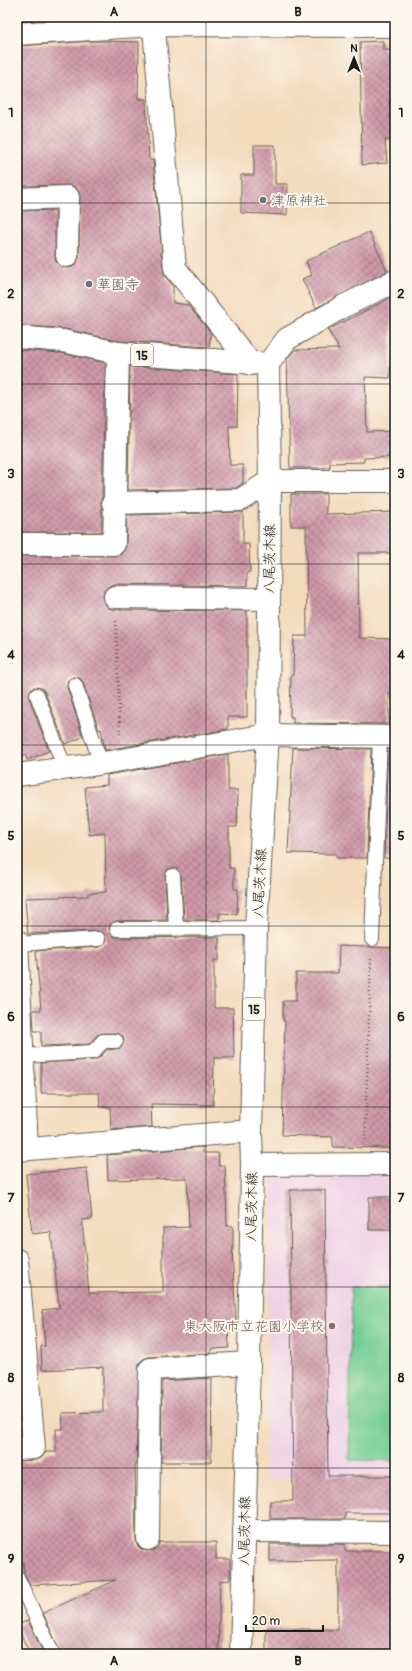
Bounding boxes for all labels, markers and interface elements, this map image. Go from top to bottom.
text: A [110,4,119,20]
text: B [294,4,302,20]
north arrow [334,38,374,78]
text: N [350,42,358,55]
text: 1 [8,105,14,121]
text: 1 [398,105,404,121]
place label: 津原神社 [271,192,327,209]
marker: 津原神社 [258,195,268,205]
place label: 華園寺 [97,276,139,293]
marker: 華園寺 [84,279,94,289]
text: 2 [7,286,15,302]
text: 2 [397,286,405,302]
road number: 15 [131,344,153,366]
text: 3 [7,466,15,482]
text: 3 [397,466,405,482]
street label: 八尾茨木線 [260,524,279,594]
text: 4 [7,647,15,663]
text: 4 [397,647,405,663]
text: 5 [7,828,15,844]
text: 5 [397,828,405,844]
street label: 八尾茨木線 [249,848,270,918]
road number: 15 [243,998,265,1020]
text: 6 [7,1009,15,1025]
text: 6 [397,1009,405,1025]
street label: 八尾茨木線 [242,1172,261,1242]
text: 7 [8,1190,15,1206]
text: 7 [398,1190,405,1206]
place label: 東大阪市立花園小学校 [184,1318,324,1335]
marker: 東大阪市立花園小学校 [327,1321,337,1331]
text: 8 [8,1370,15,1386]
text: 8 [398,1370,405,1386]
street label: 八尾茨木線 [235,1496,254,1566]
text: 9 [8,1551,15,1567]
text: 9 [398,1551,405,1567]
scale bar [246,1607,323,1633]
text: 20 m [252,1614,281,1629]
text: A [110,1653,119,1669]
text: B [294,1653,302,1669]

